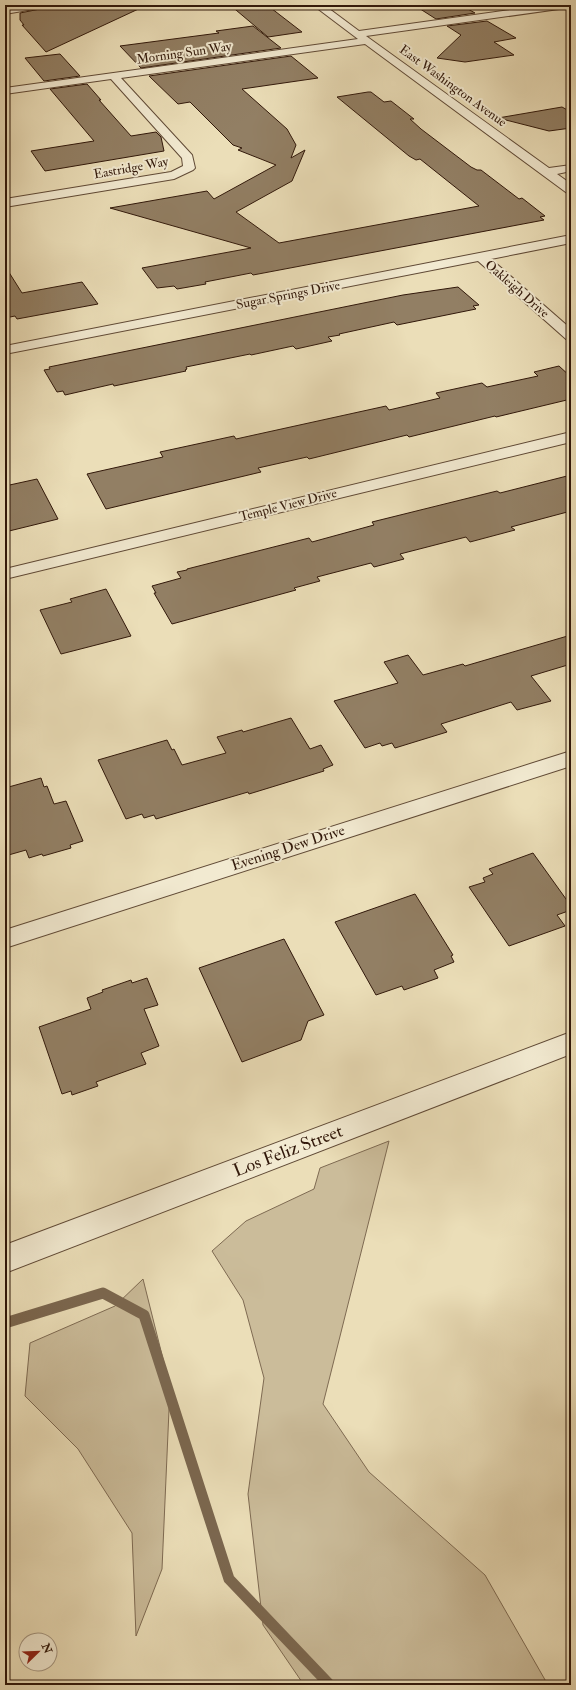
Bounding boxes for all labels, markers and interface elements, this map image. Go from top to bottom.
street label: Morning Sun Way [135,38,233,69]
street label: East Washington Avenue [396,42,510,131]
street label: Eastridge Way [92,154,170,183]
street label: Oakleigh Drive [482,257,553,322]
street label: Sugar Springs Drive [235,277,342,314]
street label: Temple View Drive [238,485,339,526]
street label: Evening Dew Drive [229,821,347,875]
street label: Los Feliz Street [230,1120,346,1182]
north arrow [18,1632,58,1672]
text: N [38,1640,55,1656]

